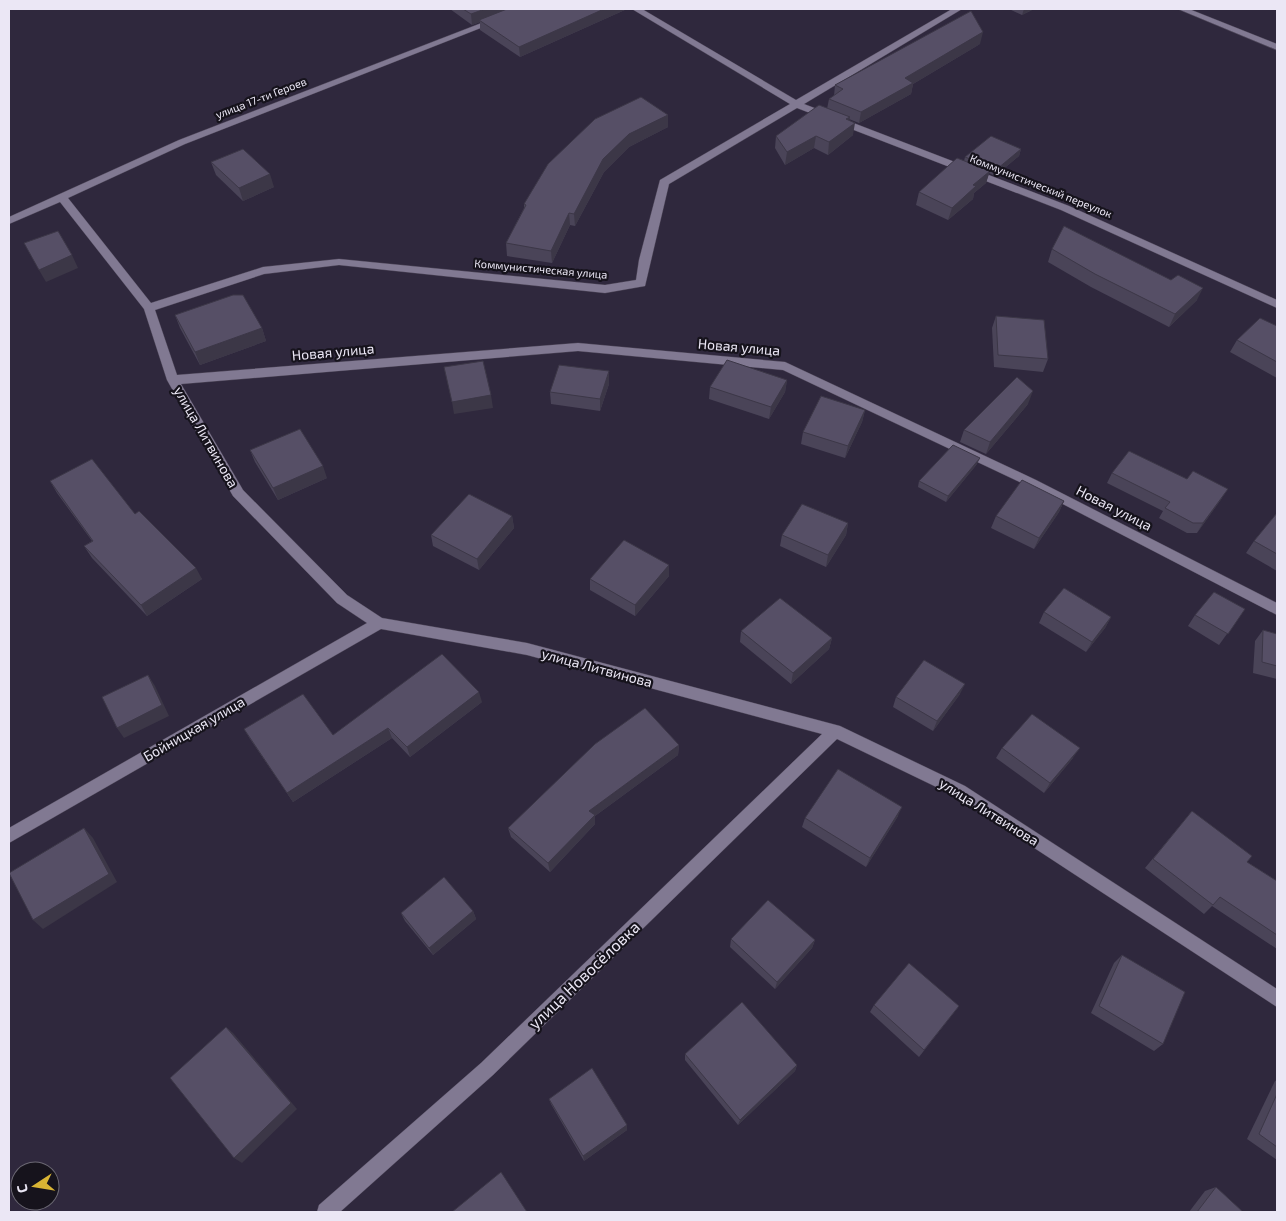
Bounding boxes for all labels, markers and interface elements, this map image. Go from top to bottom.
street label: улица 17-ти Героев [213,74,309,122]
street label: Коммунистический переулок [968,151,1114,221]
street label: Коммунистическая улица [474,256,608,282]
street label: Новая улица [697,334,781,359]
street label: Новая улица [291,339,375,364]
street label: улица Литвинова [171,383,242,490]
street label: Новая улица [1074,481,1155,534]
street label: улица Литвинова [540,645,654,690]
street label: Бойницкая улица [140,693,248,765]
street label: улица Литвинова [936,774,1042,849]
street label: улица Новосёловка [524,917,644,1033]
north arrow [10,1161,60,1211]
text: С [13,1183,31,1195]

